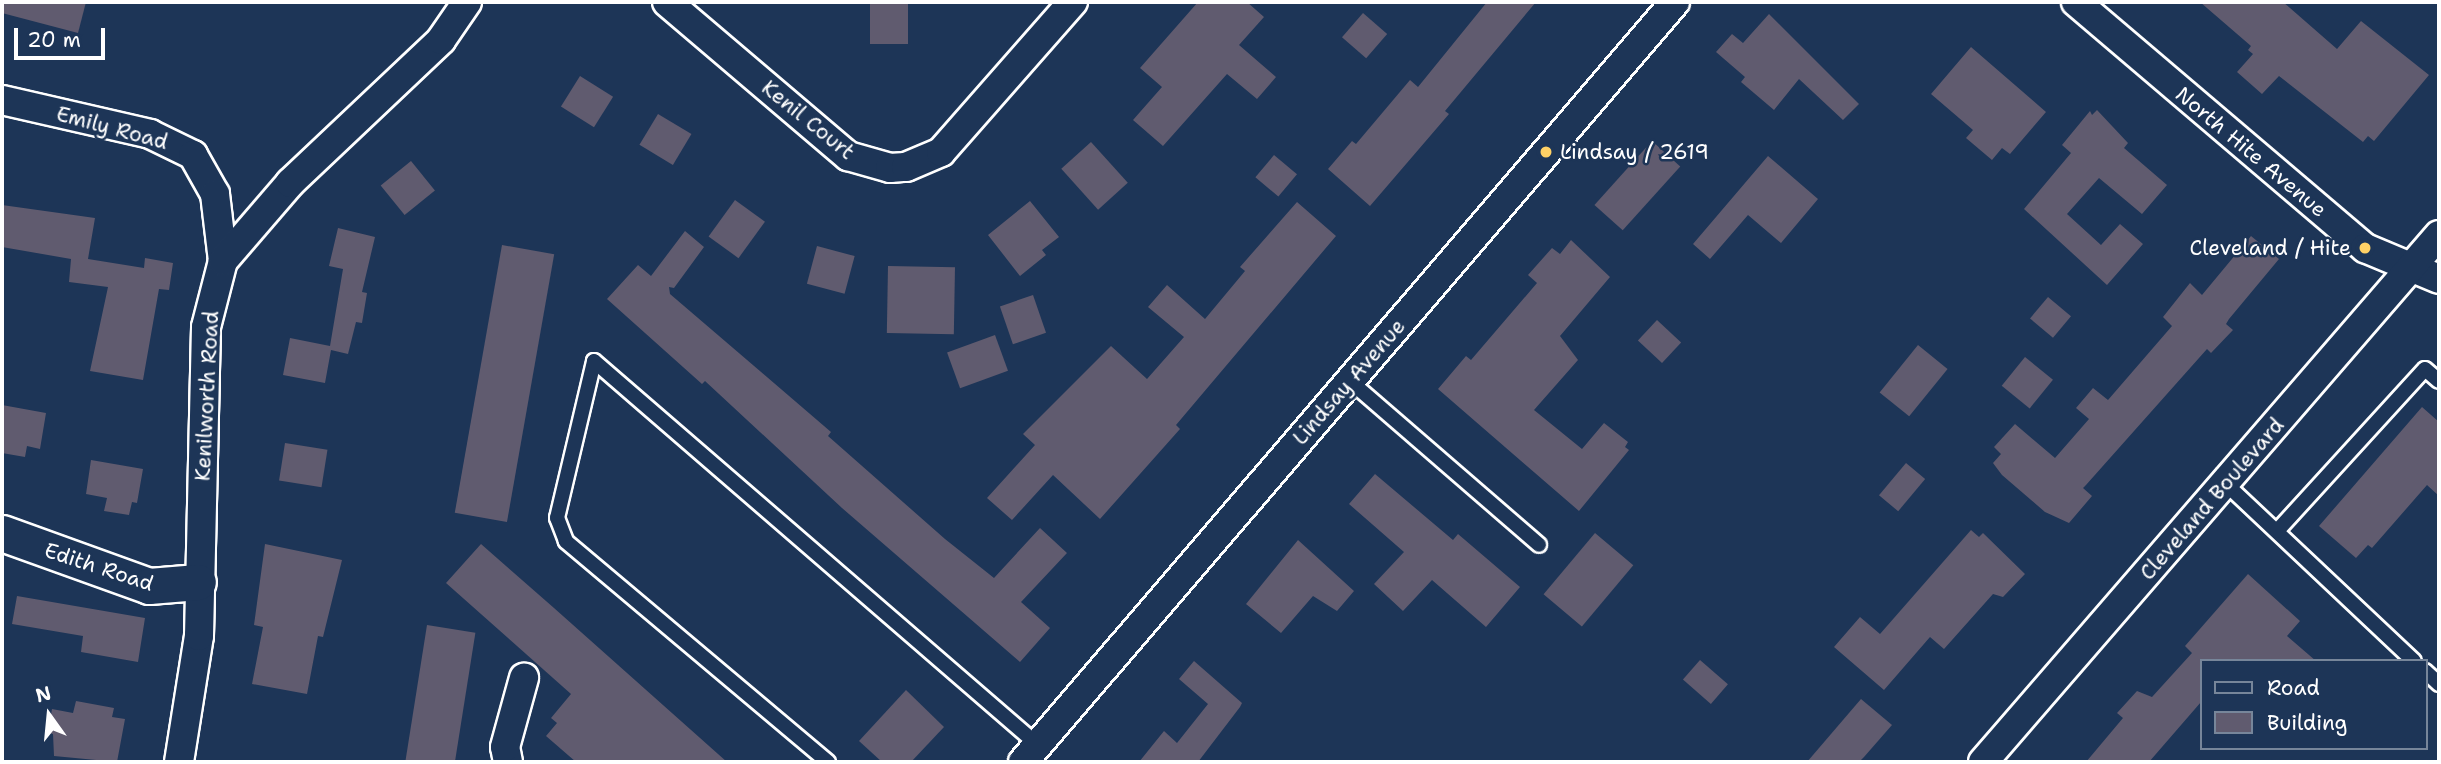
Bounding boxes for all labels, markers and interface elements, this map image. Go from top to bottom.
scale bar [18,14,108,58]
text: 20 m [27,26,81,54]
street label: Kenil Court [757,75,859,165]
street label: North Hite Avenue [2170,82,2332,222]
street label: Emily Road [54,101,170,155]
place label: Lindsay / 2619 [1560,139,1709,165]
marker: Lindsay / 2619 [1538,144,1554,160]
place label: Cleveland / Hite [2189,235,2351,261]
marker: Cleveland / Hite [2357,240,2373,256]
street label: Kenilworth Road [190,310,224,482]
street label: Lindsay Avenue [1287,314,1411,450]
street label: Cleveland Boulevard [2135,413,2289,585]
street label: Edith Road [41,538,157,596]
legend [2200,659,2427,750]
text: Road [2267,674,2320,702]
north arrow [14,680,84,750]
text: N [33,680,54,708]
text: Building [2267,709,2347,737]

